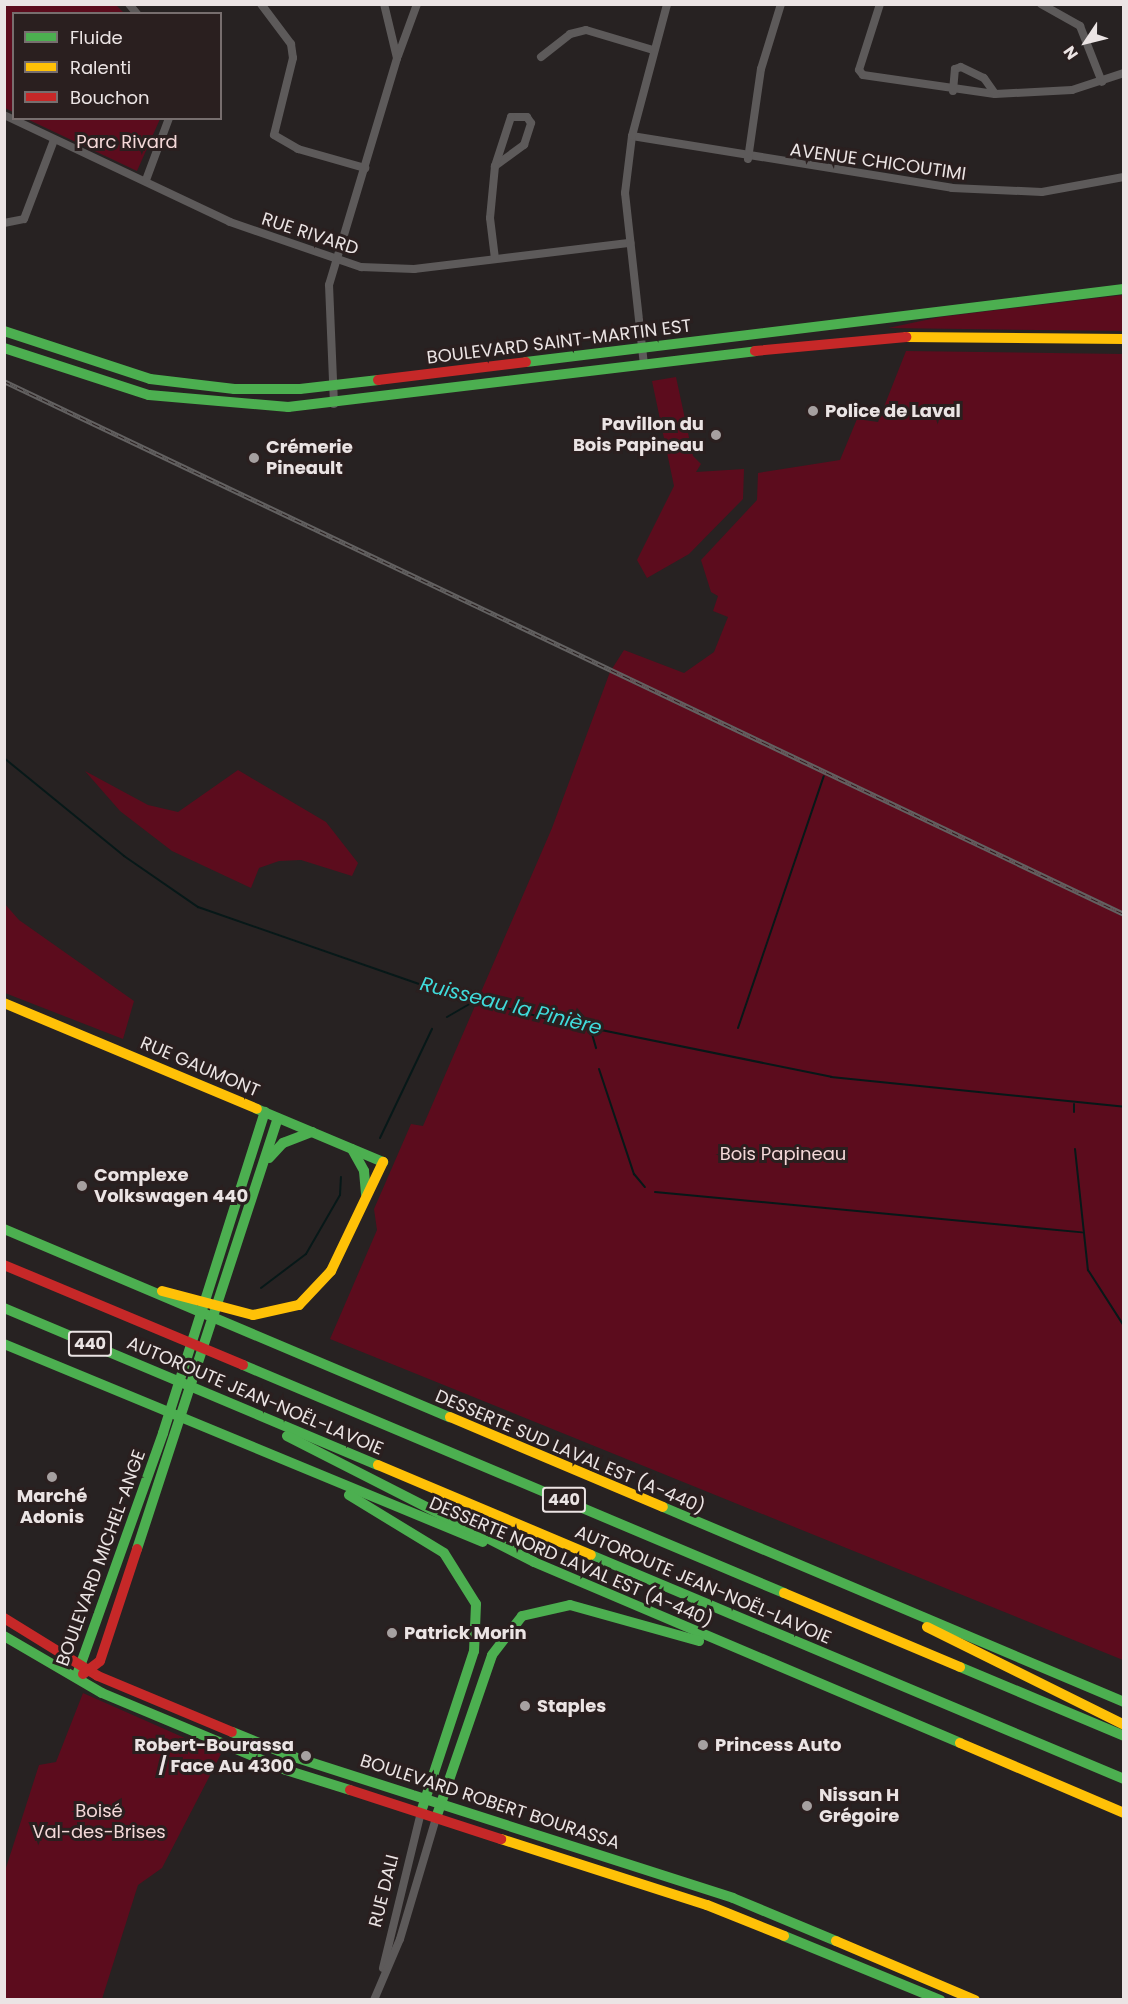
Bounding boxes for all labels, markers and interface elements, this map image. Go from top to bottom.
legend [12,12,222,120]
north arrow [1056,12,1116,72]
text: Fluide [70,25,123,50]
text: N [1058,41,1084,64]
text: Ralenti [70,55,131,80]
text: Bouchon [70,85,150,110]
park label: Parc Rivard [76,131,178,153]
street label: AVENUE CHICOUTIMI [789,139,967,185]
street label: RUE RIVARD [259,208,361,260]
street label: BOULEVARD SAINT-MARTIN EST [426,315,692,369]
place label: Police de Laval [825,400,961,422]
marker: Police de Laval [806,404,820,418]
place label: Pavillon du Bois Papineau [573,414,704,456]
marker: Pavillon du Bois Papineau [709,428,723,442]
place label: Crémerie Pineault [266,437,353,480]
marker: Crémerie Pineault [247,451,261,465]
water label: Ruisseau la Pinière [418,972,604,1040]
street label: RUE GAUMONT [137,1032,263,1102]
park label: Bois Papineau [720,1143,846,1165]
place label: Complexe Volkswagen 440 [94,1165,248,1208]
marker: Complexe Volkswagen 440 [75,1179,89,1193]
road number: 440 [68,1331,112,1357]
street label: AUTOROUTE JEAN-NOËL-LAVOIE [124,1332,386,1460]
street label: DESSERTE SUD LAVAL EST (A-440) [432,1385,708,1519]
street label: BOULEVARD MICHEL-ANGE [52,1447,150,1669]
marker: Marché Adonis [45,1470,59,1484]
place label: Marché Adonis [17,1486,87,1528]
road number: 440 [542,1487,586,1513]
street label: DESSERTE NORD LAVAL EST (A-440) [426,1492,716,1632]
street label: AUTOROUTE JEAN-NOËL-LAVOIE [572,1521,834,1649]
place label: Patrick Morin [404,1622,527,1644]
marker: Patrick Morin [385,1626,399,1640]
place label: Staples [537,1695,606,1717]
marker: Staples [518,1699,532,1713]
place label: Princess Auto [715,1734,841,1756]
place label: Robert-Bourassa / Face Au 4300 [134,1735,294,1778]
marker: Princess Auto [696,1738,710,1752]
marker: Robert-Bourassa / Face Au 4300 [299,1749,313,1763]
street label: BOULEVARD ROBERT BOURASSA [357,1750,623,1854]
place label: Nissan H Grégoire [819,1785,899,1828]
marker: Nissan H Grégoire [800,1799,814,1813]
park label: Boisé Val-des-Brises [32,1801,166,1844]
street label: RUE DALI [365,1852,403,1930]

